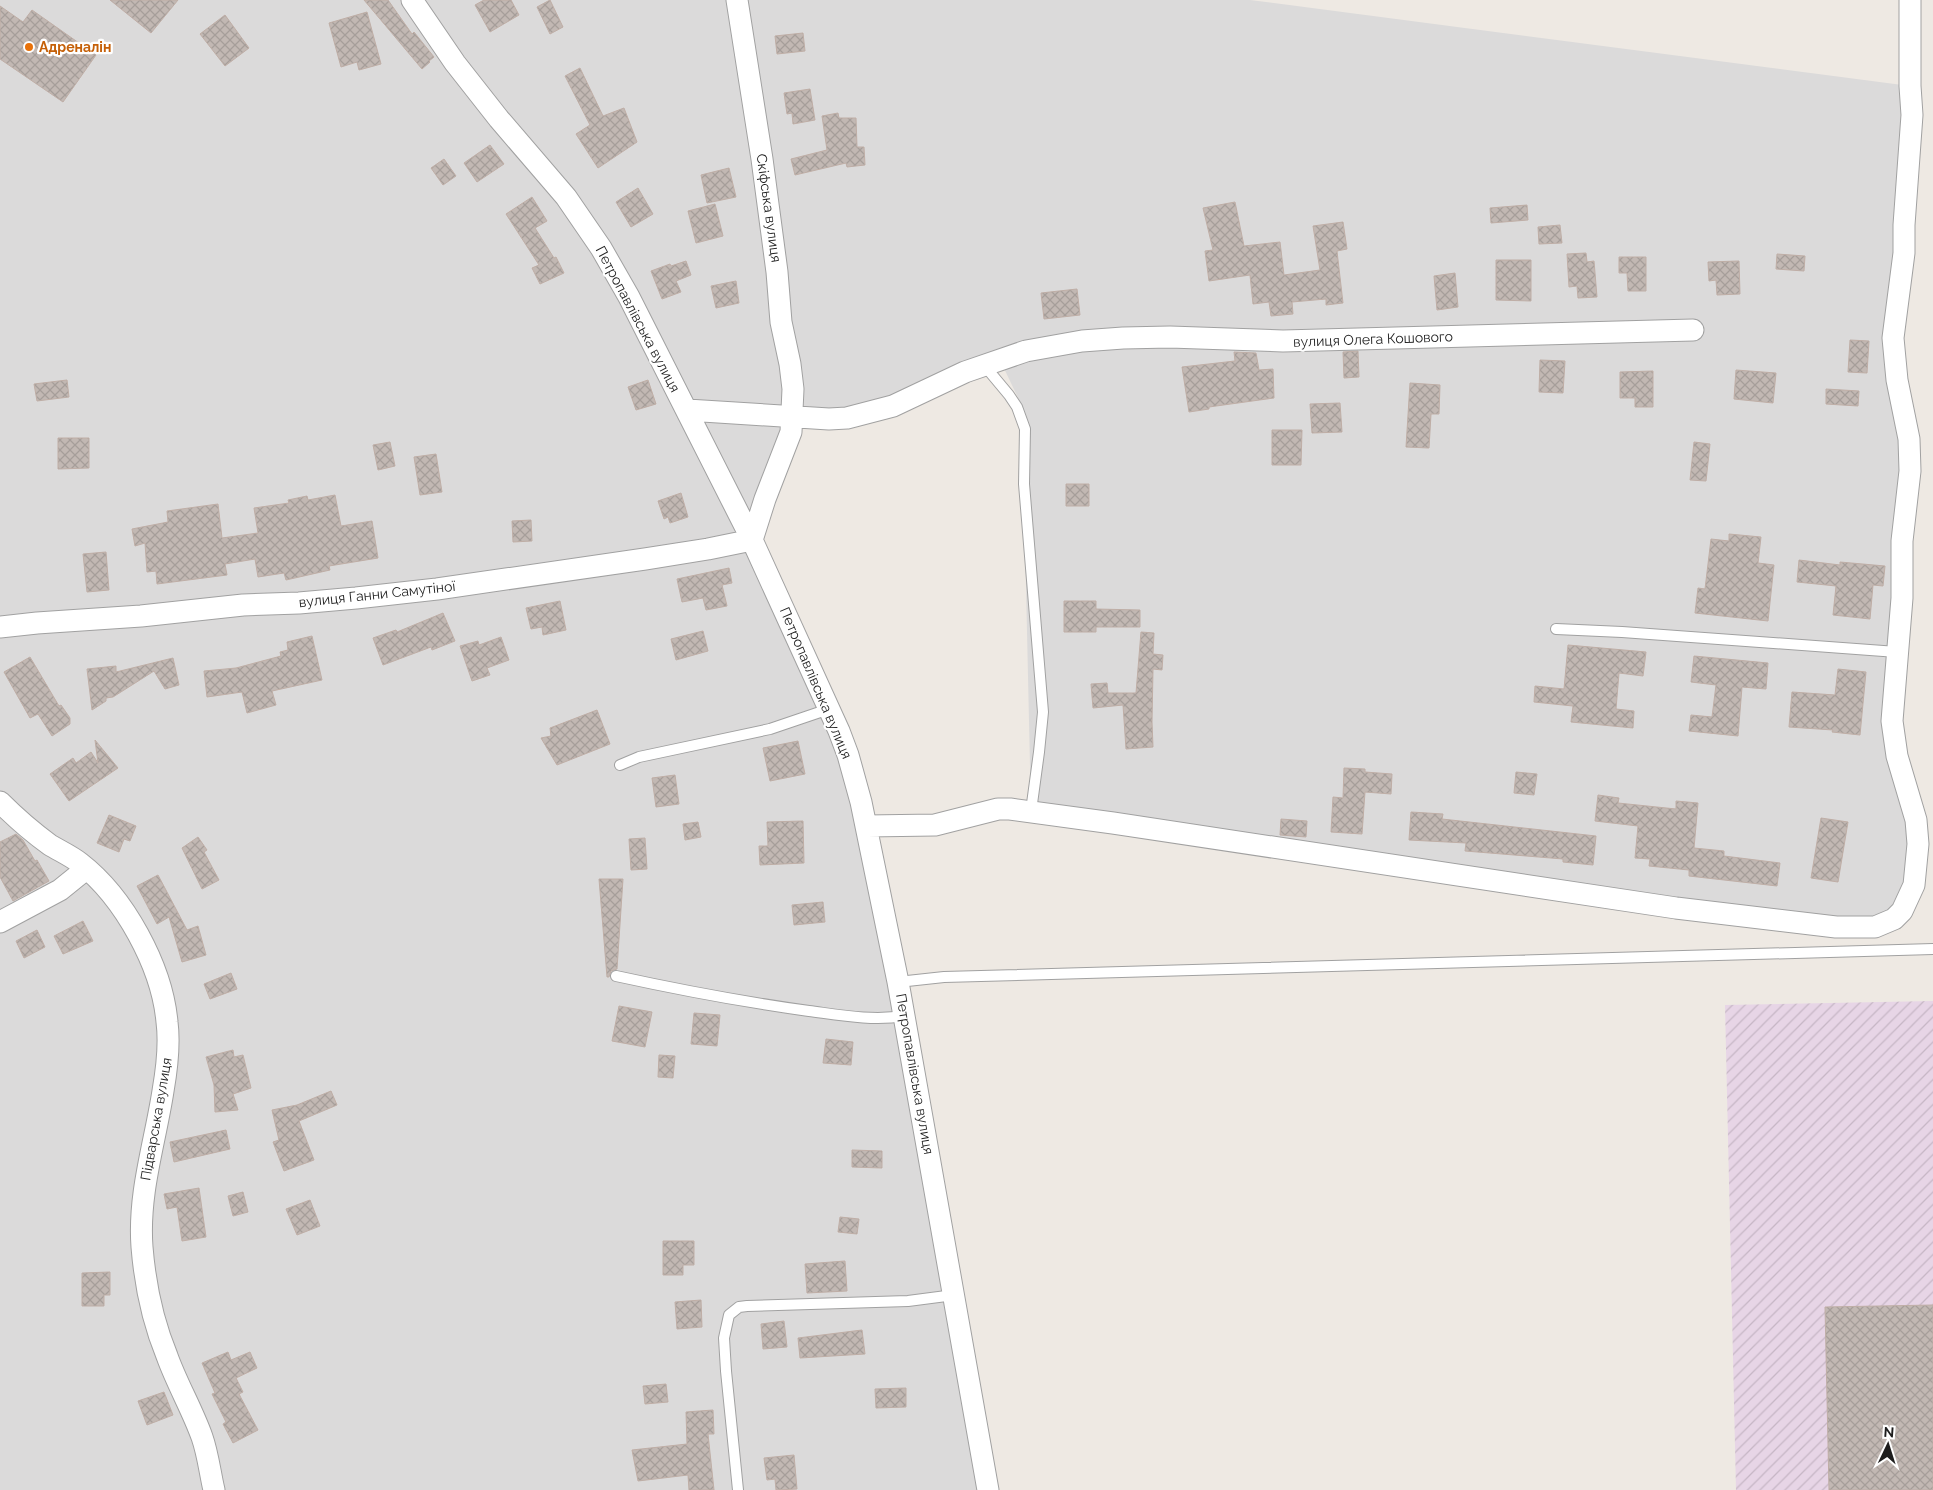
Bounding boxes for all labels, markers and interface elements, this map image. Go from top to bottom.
place label: Адреналін [39,39,111,55]
marker: Адреналін [23,41,35,53]
street label: Скіфська вулиця [753,153,785,263]
street label: Петропавлівська вулиця [593,243,683,395]
street label: вулиця Олега Кошового [1293,328,1453,350]
street label: вулиця Ганни Самутіної [298,578,456,610]
street label: Петропавлівська вулиця [777,605,855,761]
street label: Петропавлівська вулиця [893,992,937,1156]
street label: Підварська вулиця [137,1056,175,1182]
north arrow [1863,1420,1913,1470]
text: N [1883,1424,1895,1440]

